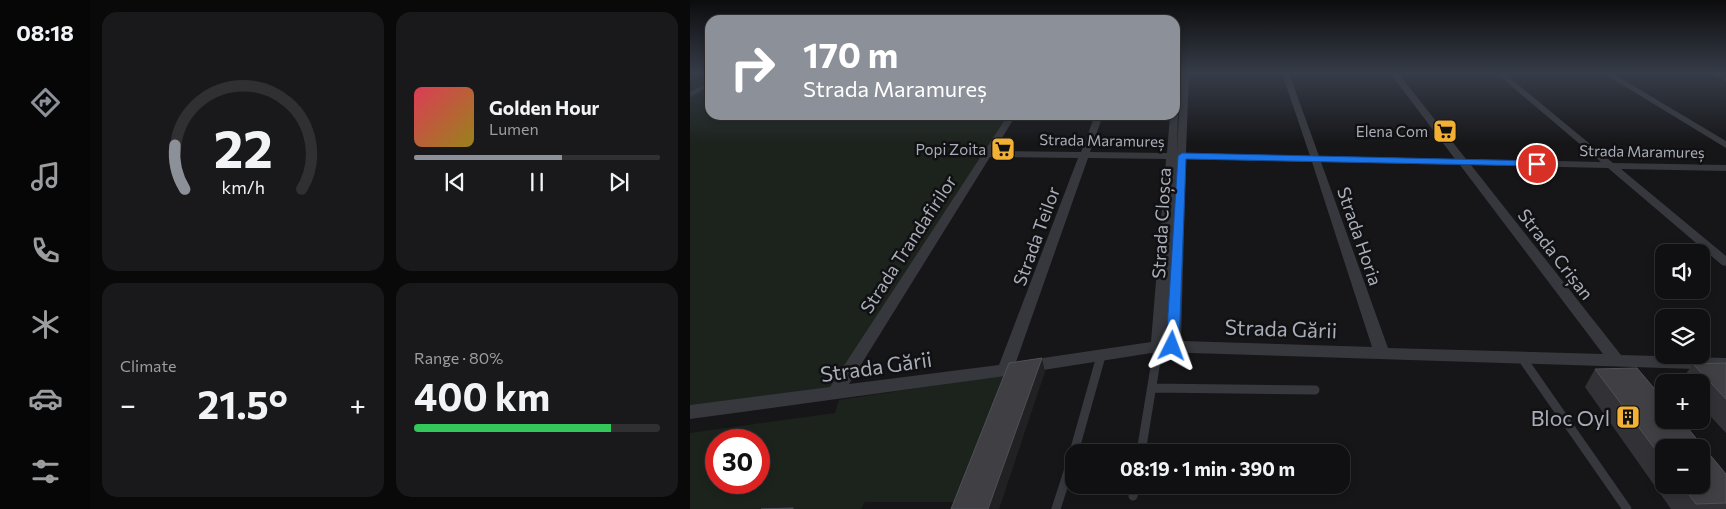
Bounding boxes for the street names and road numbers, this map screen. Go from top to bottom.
street label: Strada Maramureș [1039,130,1165,152]
street label: Strada Maramureș [1579,141,1705,163]
street label: Strada Cloșca [1147,167,1176,279]
street label: Strada Trandafirilor [855,171,961,317]
street label: Strada Teilor [1008,183,1064,289]
street label: Strada Horia [1333,184,1387,288]
street label: Strada Crișan [1513,204,1598,305]
street label: Strada Gării [1224,314,1338,342]
street label: Strada Gării [819,346,933,386]

